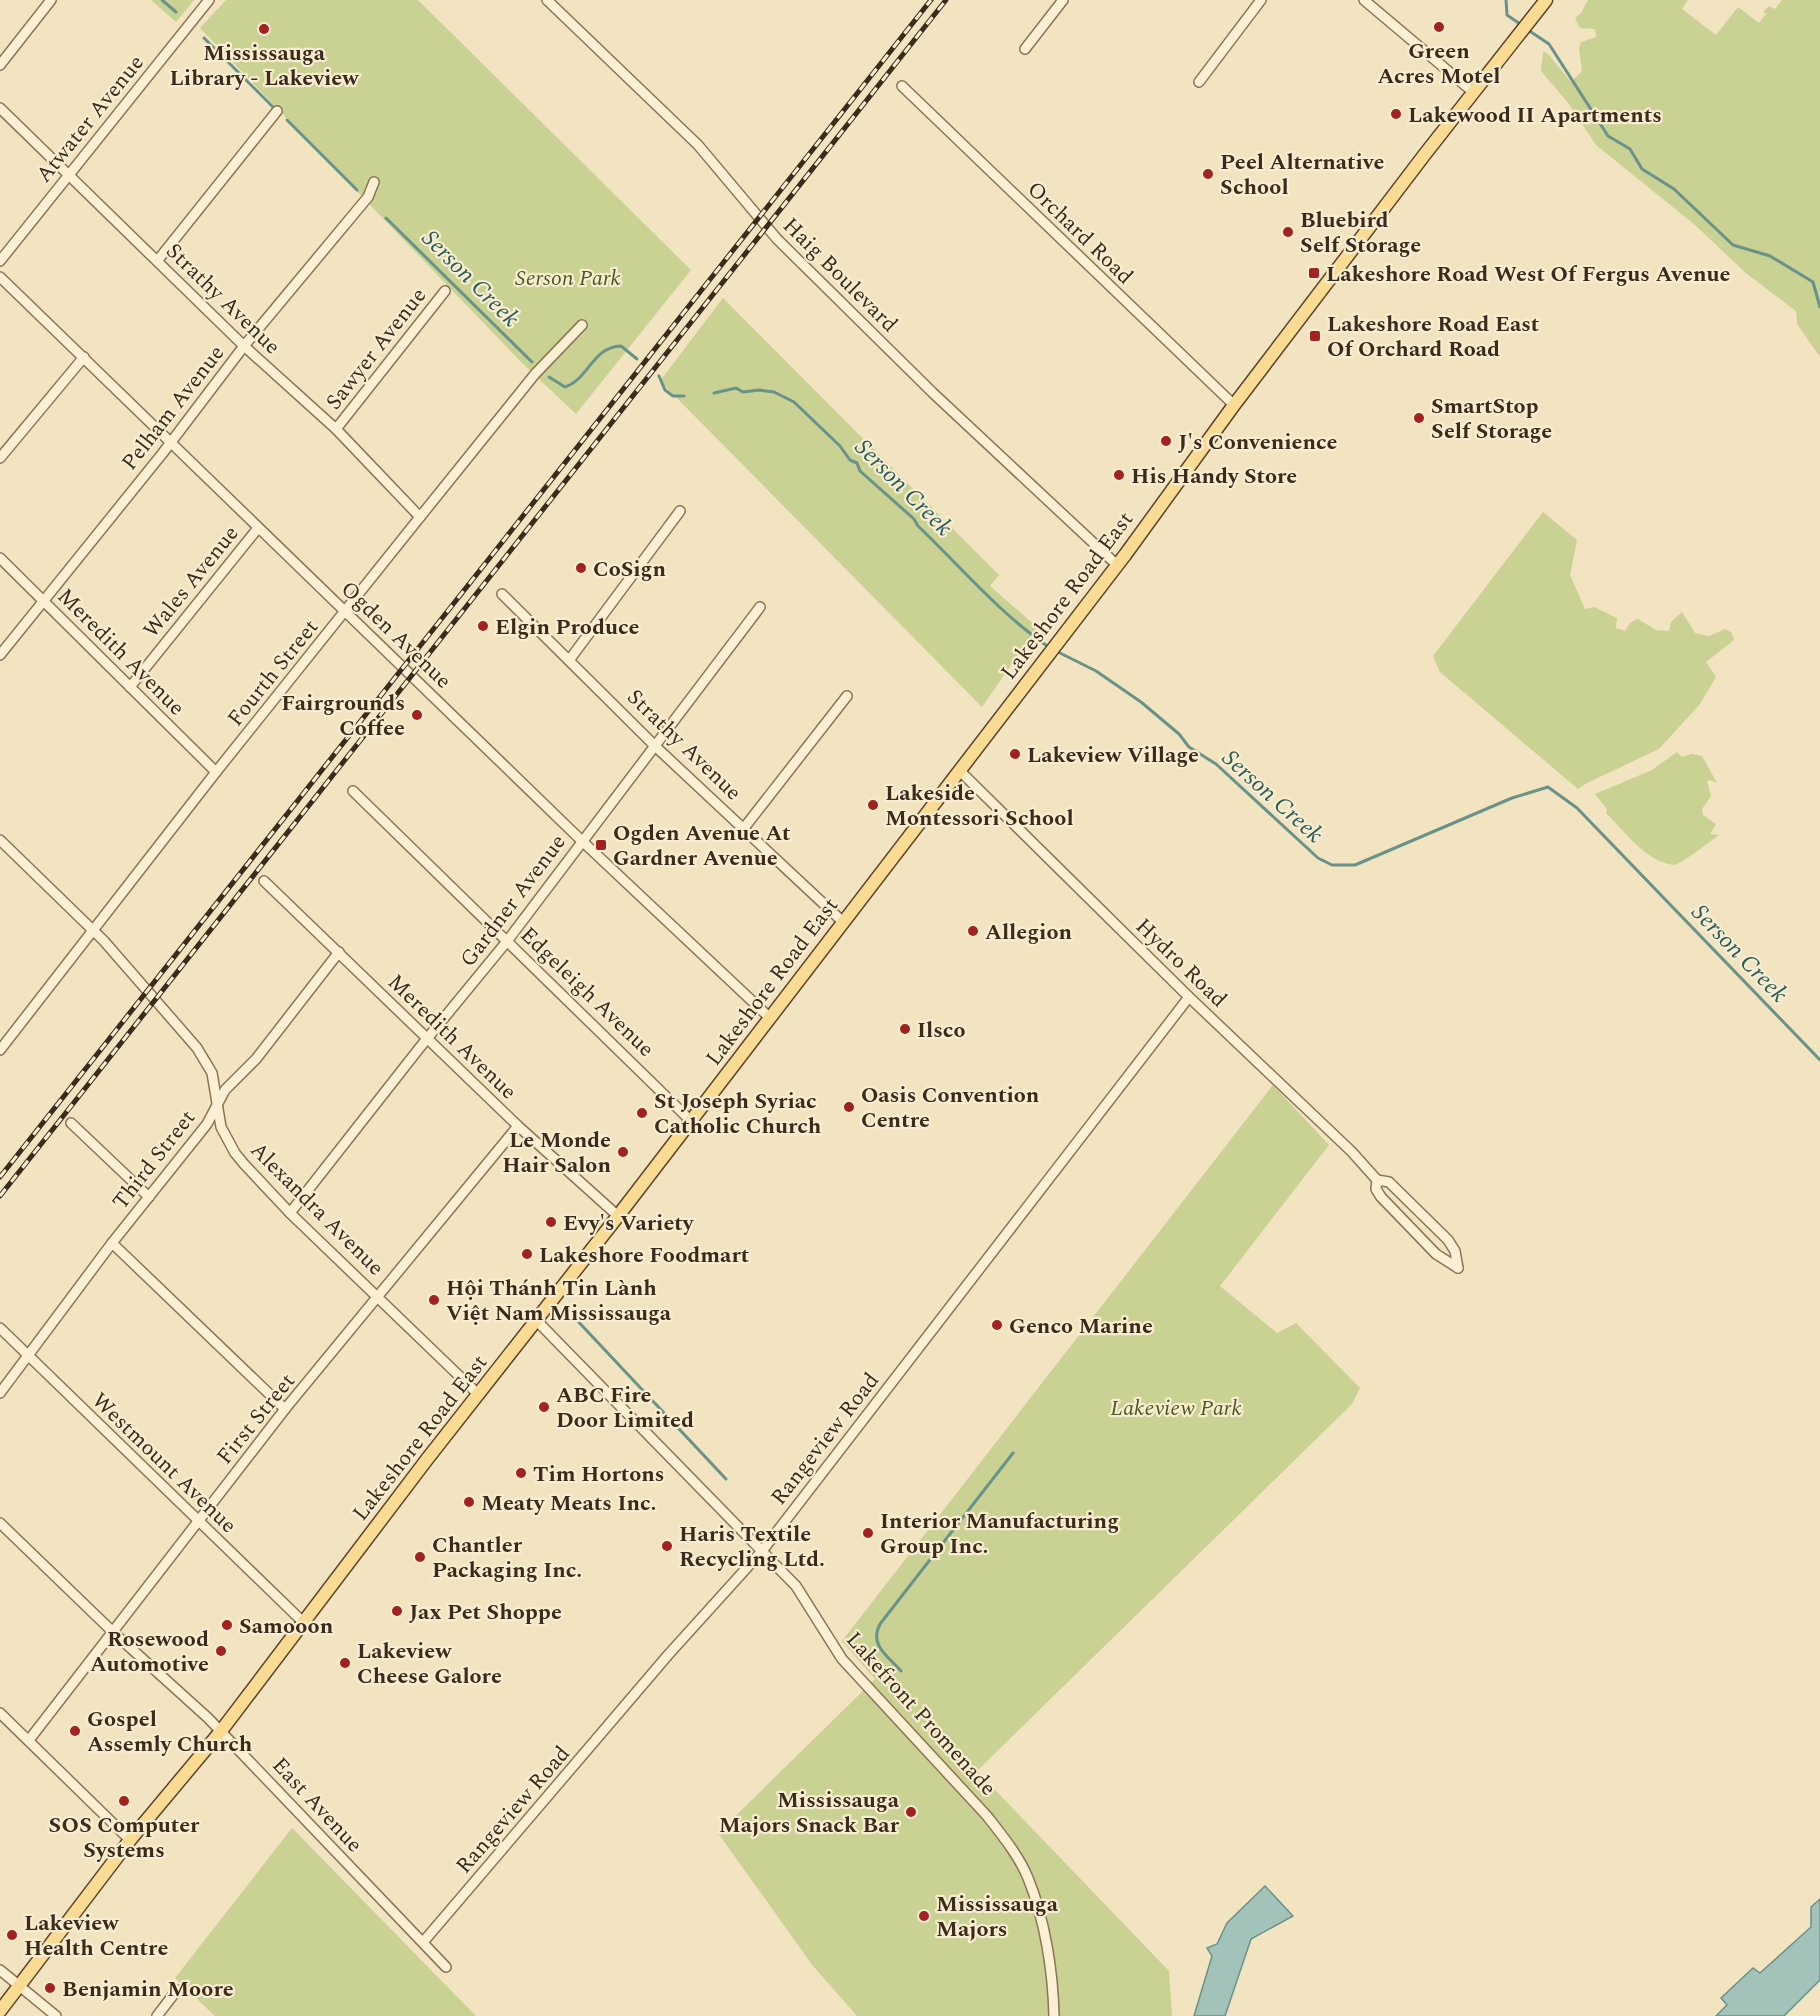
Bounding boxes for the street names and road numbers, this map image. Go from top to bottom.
street label: Atwater Avenue [28,48,152,190]
street label: Orchard Road [1019,174,1141,292]
street label: Haig Boulevard [775,210,905,340]
street label: Strathy Avenue [158,236,288,363]
street label: Sawyer Avenue [318,281,435,417]
street label: Pelham Avenue [114,338,233,478]
street label: Lakeshore Road East [993,505,1142,687]
street label: Wales Avenue [135,519,247,645]
street label: Ogden Avenue [333,573,459,697]
street label: Meredith Avenue [50,581,192,723]
street label: Fourth Street [220,612,327,734]
street label: Strathy Avenue [619,682,749,809]
street label: Gardner Avenue [452,827,574,974]
street label: Lakeshore Road East [698,891,847,1073]
street label: Hydro Road [1128,911,1234,1015]
street label: Edgeleigh Avenue [512,919,662,1065]
street label: Meredith Avenue [380,967,524,1108]
street label: Third Street [105,1103,204,1217]
street label: Alexandra Avenue [242,1135,391,1284]
street label: Lakeshore Road East [345,1347,496,1528]
street label: First Street [209,1366,303,1472]
street label: Rangeview Road [763,1366,888,1512]
street label: Westmount Avenue [84,1385,244,1541]
street label: Lakefront Promenade [838,1624,1004,1804]
street label: Rangeview Road [448,1739,578,1881]
street label: East Avenue [264,1750,370,1860]

